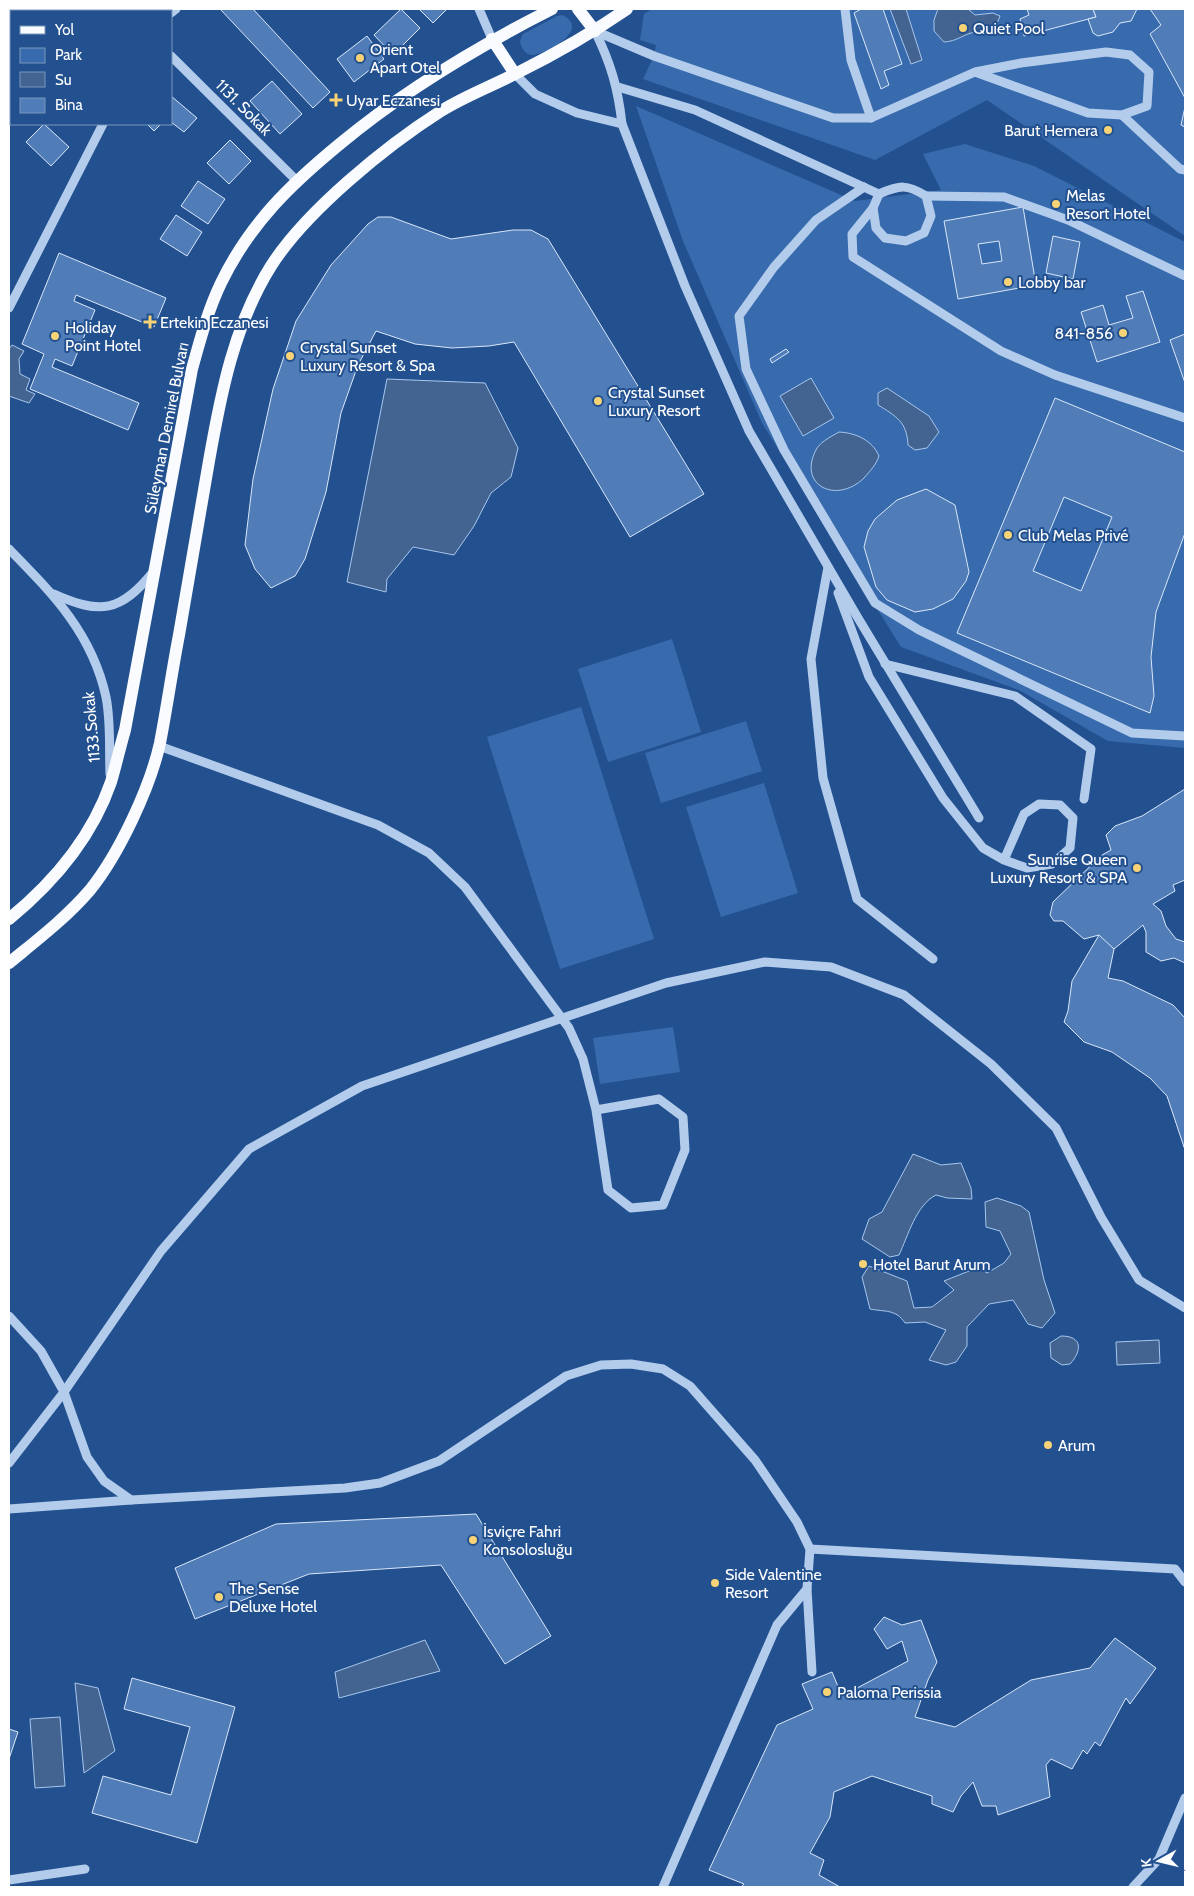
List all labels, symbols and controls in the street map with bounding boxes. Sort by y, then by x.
legend [10,10,172,125]
place label: Quiet Pool [973,19,1045,38]
text: Yol [54,21,74,39]
marker: Quiet Pool [957,22,969,34]
place label: Orient Apart Otel [370,40,440,77]
text: Park [55,46,82,64]
marker: Orient Apart Otel [354,52,366,64]
text: Su [55,71,72,89]
street label: 1131. Sokak [212,75,276,140]
place label: Uyar Eczanesi [346,91,440,110]
marker: Uyar Eczanesi [330,94,342,106]
text: Bina [55,96,83,114]
place label: Barut Hemera [1004,121,1098,140]
marker: Barut Hemera [1102,124,1114,136]
place label: Melas Resort Hotel [1066,186,1150,223]
marker: Melas Resort Hotel [1050,198,1062,210]
place label: Lobby bar [1018,273,1086,292]
marker: Lobby bar [1002,276,1014,288]
place label: Ertekin Eczanesi [160,313,269,332]
marker: Ertekin Eczanesi [144,316,156,328]
place label: Holiday Point Hotel [65,318,141,355]
place label: 841-856 [1055,324,1113,343]
marker: 841-856 [1117,327,1129,339]
marker: Holiday Point Hotel [49,330,61,342]
place label: Crystal Sunset Luxury Resort & Spa [300,338,436,375]
street label: Süleyman Demirel Bulvarı [140,340,192,516]
marker: Crystal Sunset Luxury Resort & Spa [284,350,296,362]
place label: Crystal Sunset Luxury Resort [608,383,705,420]
marker: Crystal Sunset Luxury Resort [592,395,604,407]
place label: Club Melas Privé [1018,526,1129,545]
marker: Club Melas Privé [1002,529,1014,541]
street label: 1133.Sokak [79,690,104,763]
place label: Sunrise Queen Luxury Resort & SPA [990,850,1127,887]
marker: Sunrise Queen Luxury Resort & SPA [1131,862,1143,874]
place label: Hotel Barut Arum [873,1255,991,1274]
marker: Hotel Barut Arum [857,1258,869,1270]
place label: Arum [1058,1436,1095,1455]
marker: Arum [1042,1439,1054,1451]
place label: İsviçre Fahri Konsolosluğu [483,1522,572,1559]
marker: İsviçre Fahri Konsolosluğu [467,1534,479,1546]
place label: Side Valentine Resort [725,1565,822,1602]
marker: Side Valentine Resort [709,1577,721,1589]
place label: The Sense Deluxe Hotel [229,1579,317,1616]
marker: The Sense Deluxe Hotel [213,1591,225,1603]
place label: Paloma Perissia [837,1683,942,1702]
marker: Paloma Perissia [821,1686,833,1698]
north arrow [1134,1836,1184,1886]
text: K [1137,1857,1156,1868]

